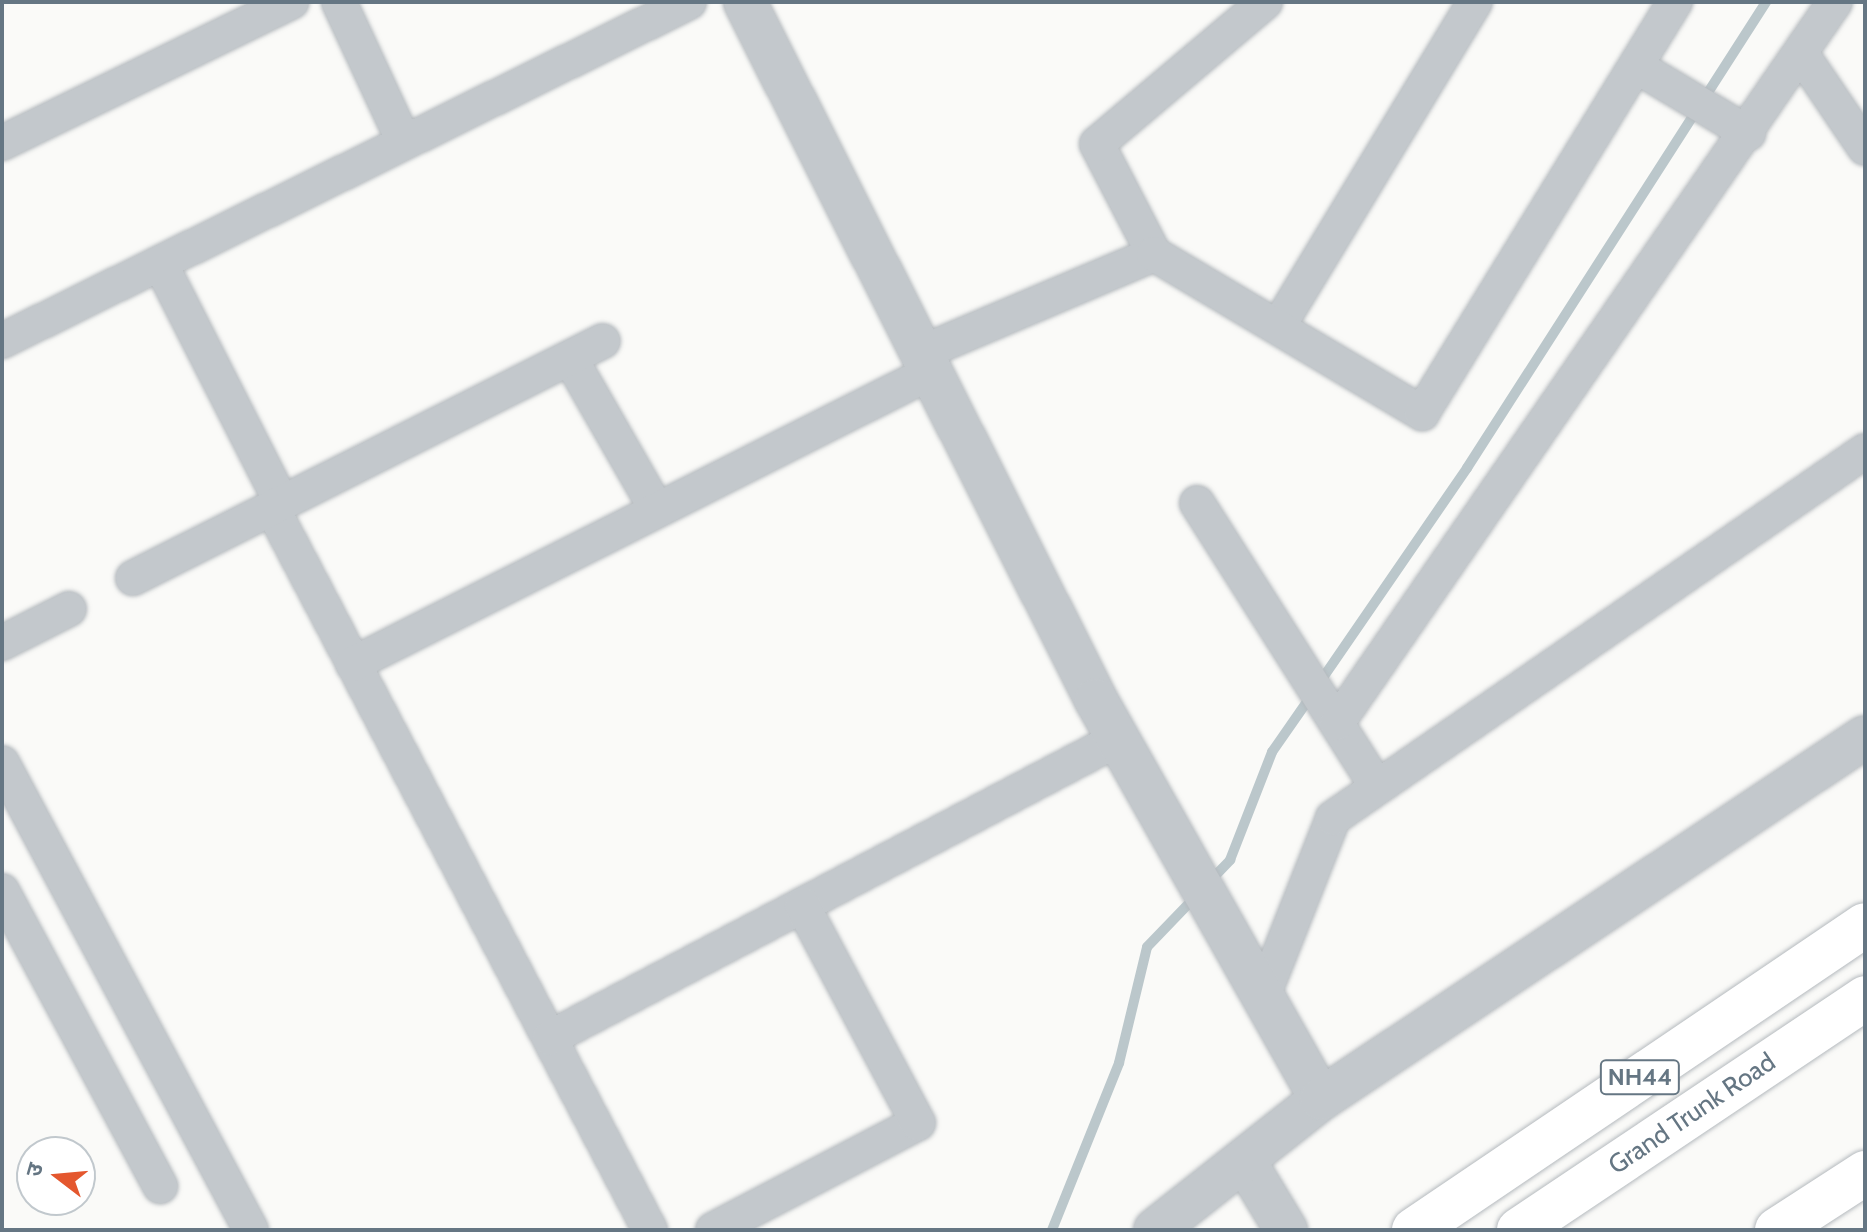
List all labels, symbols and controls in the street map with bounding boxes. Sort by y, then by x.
street label: Grand Trunk Road [1603,1047,1781,1181]
road number: NH44 [1598,1057,1682,1097]
north arrow [16,1136,96,1216]
text: उ [20,1160,49,1180]

